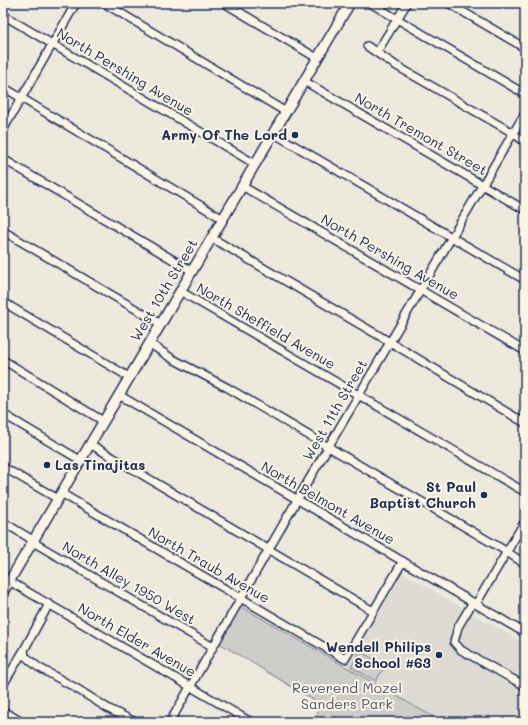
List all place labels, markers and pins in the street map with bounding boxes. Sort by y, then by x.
place label: Army Of The Lord [161,125,287,144]
marker: Army Of The Lord [290,130,300,140]
place label: Las Tinajitas [55,455,145,474]
marker: Las Tinajitas [42,460,52,470]
place label: St Paul Baptist Church [370,477,476,512]
marker: St Paul Baptist Church [479,490,489,500]
place label: Wendell Philips School #63 [326,637,431,672]
marker: Wendell Philips School #63 [434,650,444,660]

